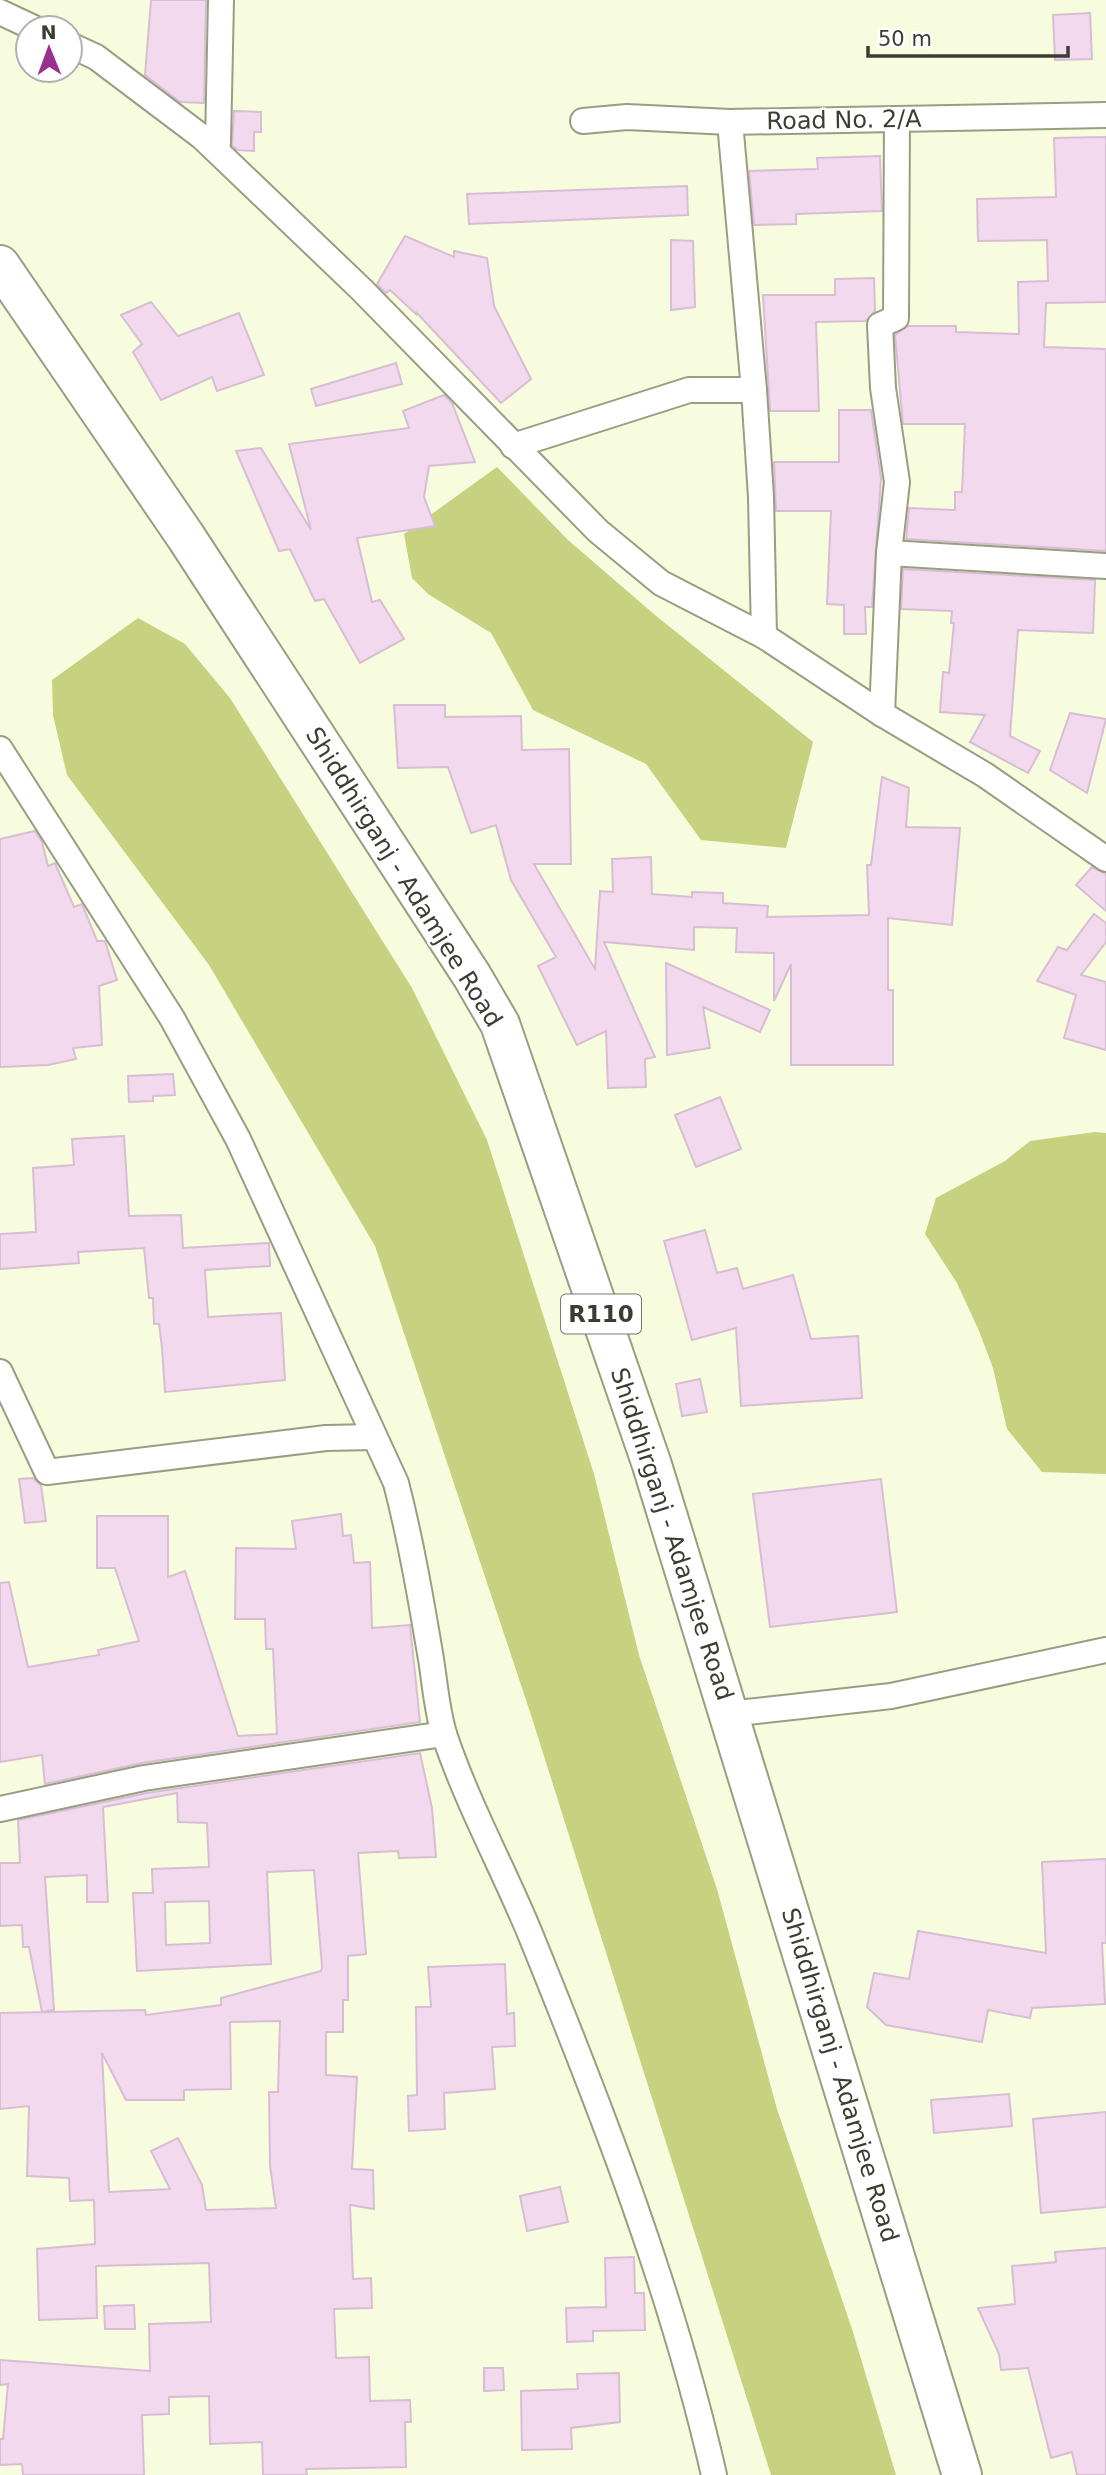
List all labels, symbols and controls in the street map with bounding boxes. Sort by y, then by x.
north arrow [14,14,84,84]
scale bar [868,14,1068,58]
text: N [41,21,57,43]
text: 50 m [878,27,932,51]
street label: Road No. 2/A [766,105,922,135]
street label: Shiddhirganj - Adamjee Road [300,722,508,1032]
road number: R110 [561,1294,641,1334]
street label: Shiddhirganj - Adamjee Road [605,1364,739,1704]
street label: Shiddhirganj - Adamjee Road [776,1905,904,2245]

